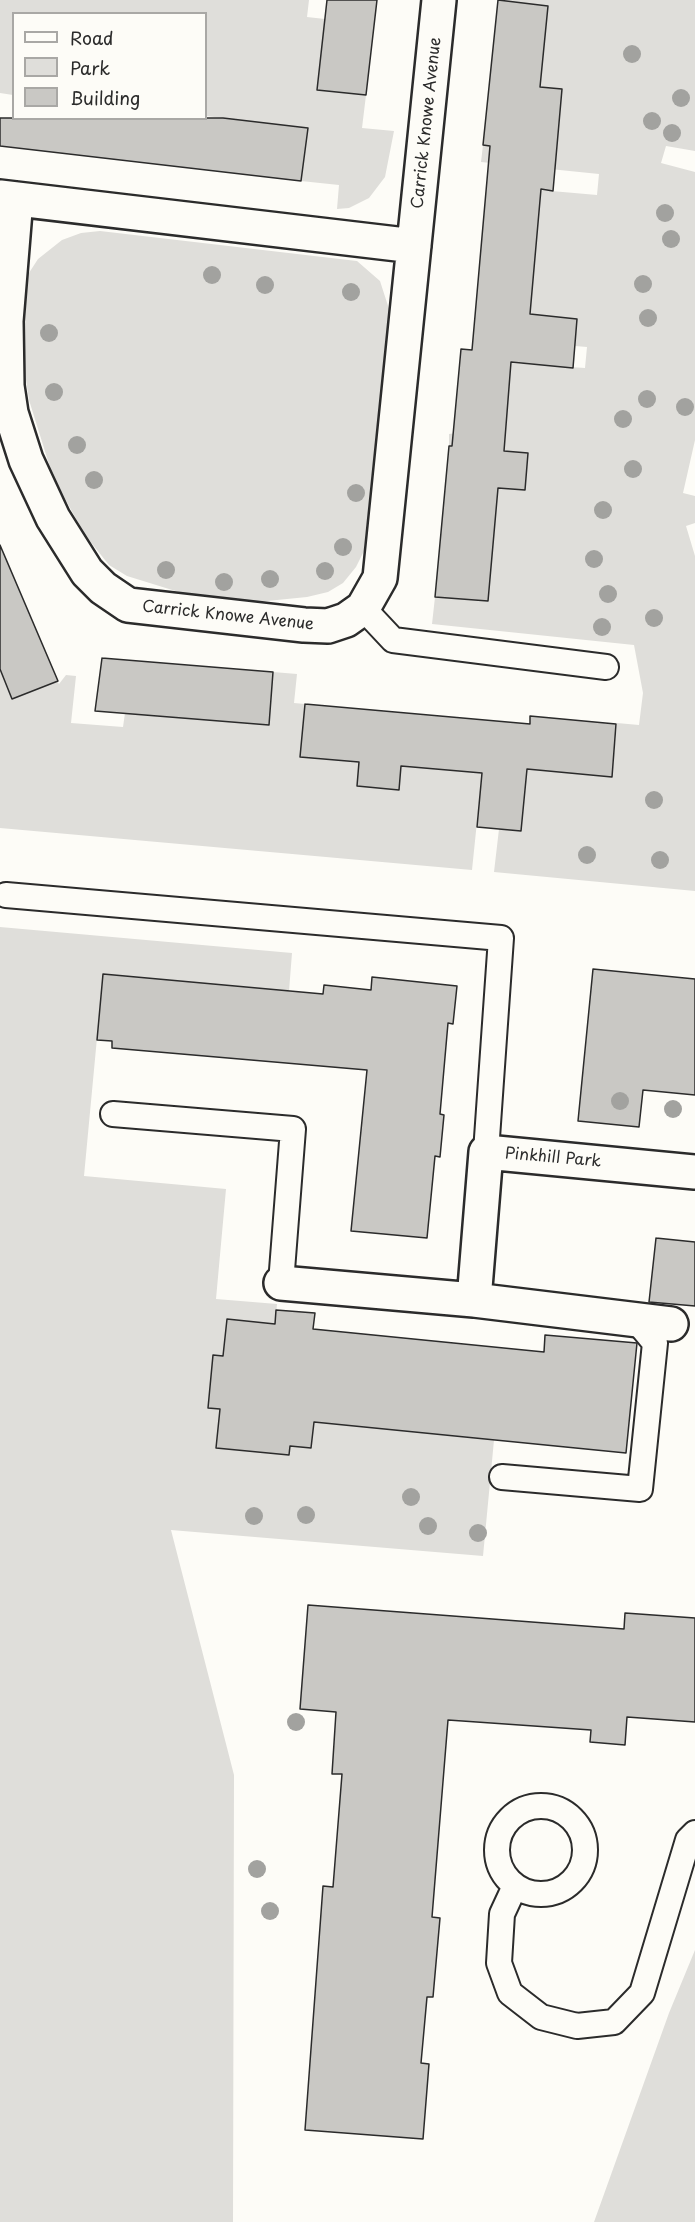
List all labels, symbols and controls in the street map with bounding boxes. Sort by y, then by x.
legend [12,12,207,120]
text: Road [70,24,114,51]
street label: Carrick Knowe Avenue [408,36,446,210]
text: Park [70,54,110,81]
text: Building [70,84,140,111]
street label: Carrick Knowe Avenue [141,597,315,635]
street label: Pinkhill Park [504,1144,602,1172]

